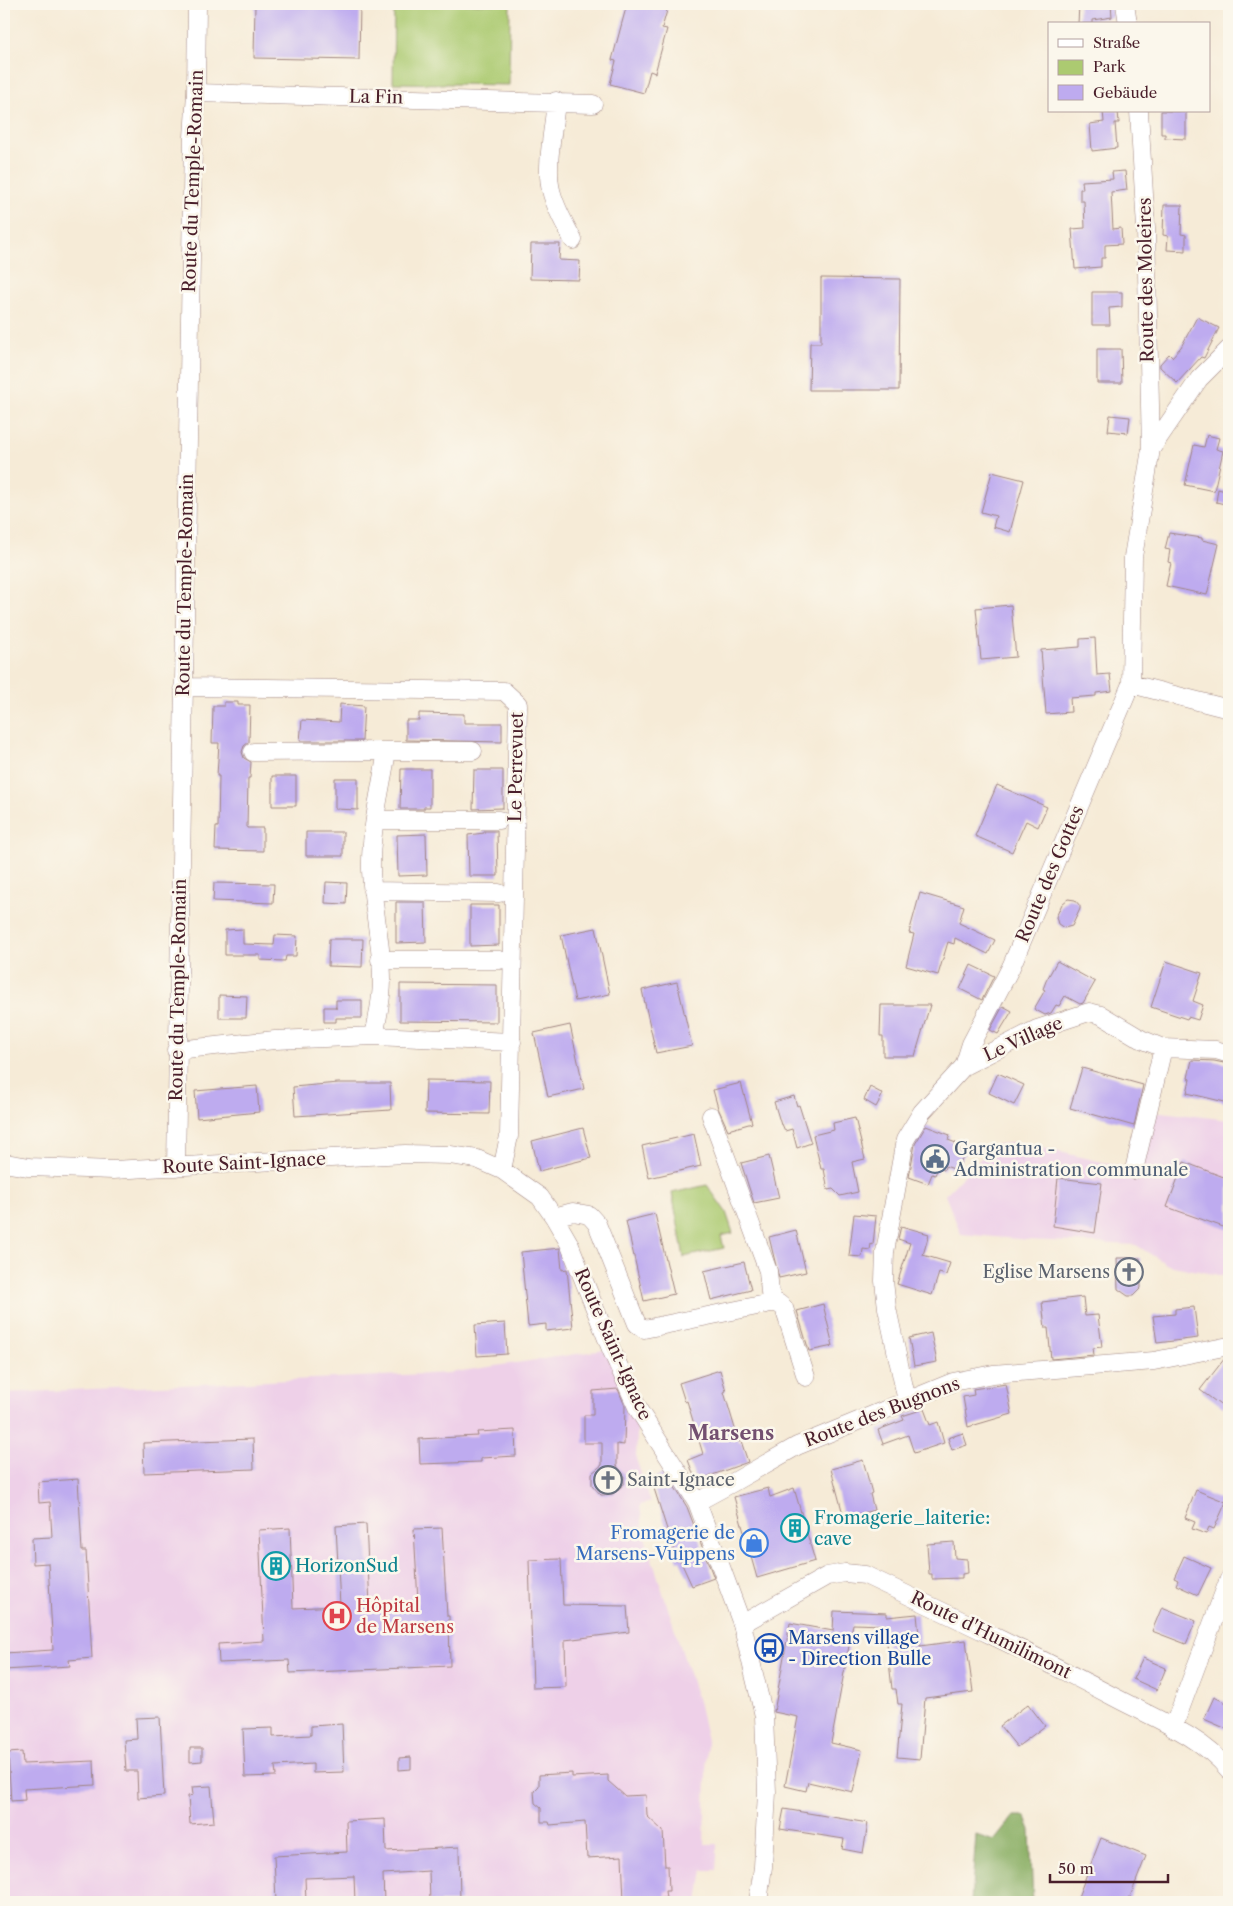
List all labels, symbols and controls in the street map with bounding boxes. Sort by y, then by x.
legend [1048,22,1210,112]
text: Straße [1093,33,1140,52]
text: Park [1093,57,1127,76]
street label: Route du Temple-Romain [178,69,208,293]
text: Gebäude [1093,83,1157,102]
street label: La Fin [349,86,403,108]
street label: Route des Moleires [1134,197,1158,363]
street label: Route du Temple-Romain [172,473,198,697]
street label: Le Perrevuet [504,711,528,822]
street label: Route des Gottes [1011,802,1089,946]
street label: Route du Temple-Romain [165,878,191,1102]
street label: Le Village [980,1012,1066,1066]
place label: Gargantua - Administration communale [953,1138,1188,1181]
public building icon: Gargantua - Administration communale [920,1144,950,1174]
street label: Route Saint-Ignace [161,1148,327,1178]
church icon: Eglise Marsens [1114,1257,1144,1287]
place label: Eglise Marsens [983,1261,1110,1283]
street label: Route Saint-Ignace [570,1265,656,1423]
street label: Route des Bugnons [801,1372,963,1452]
district label: Marsens [688,1421,774,1445]
church icon: Saint-Ignace [593,1465,623,1495]
place label: Saint-Ignace [627,1469,735,1491]
place label: Fromagerie_laiterie: cave [814,1507,990,1550]
building icon: Fromagerie_laiterie: cave [780,1513,810,1543]
place label: Fromagerie de Marsens-Vuippens [576,1522,735,1565]
shop icon: Fromagerie de Marsens-Vuippens [739,1528,769,1558]
building icon: HorizonSud [261,1551,291,1581]
place label: HorizonSud [295,1555,399,1577]
street label: Route d'Humilimont [907,1587,1075,1684]
place label: Hôpital de Marsens [356,1595,454,1638]
hospital icon: Hôpital de Marsens [322,1601,352,1631]
place label: Marsens village - Direction Bulle [788,1627,931,1670]
bus stop icon: Marsens village - Direction Bulle [754,1633,784,1663]
scale bar [1050,1851,1168,1883]
text: 50 m [1058,1859,1094,1878]

